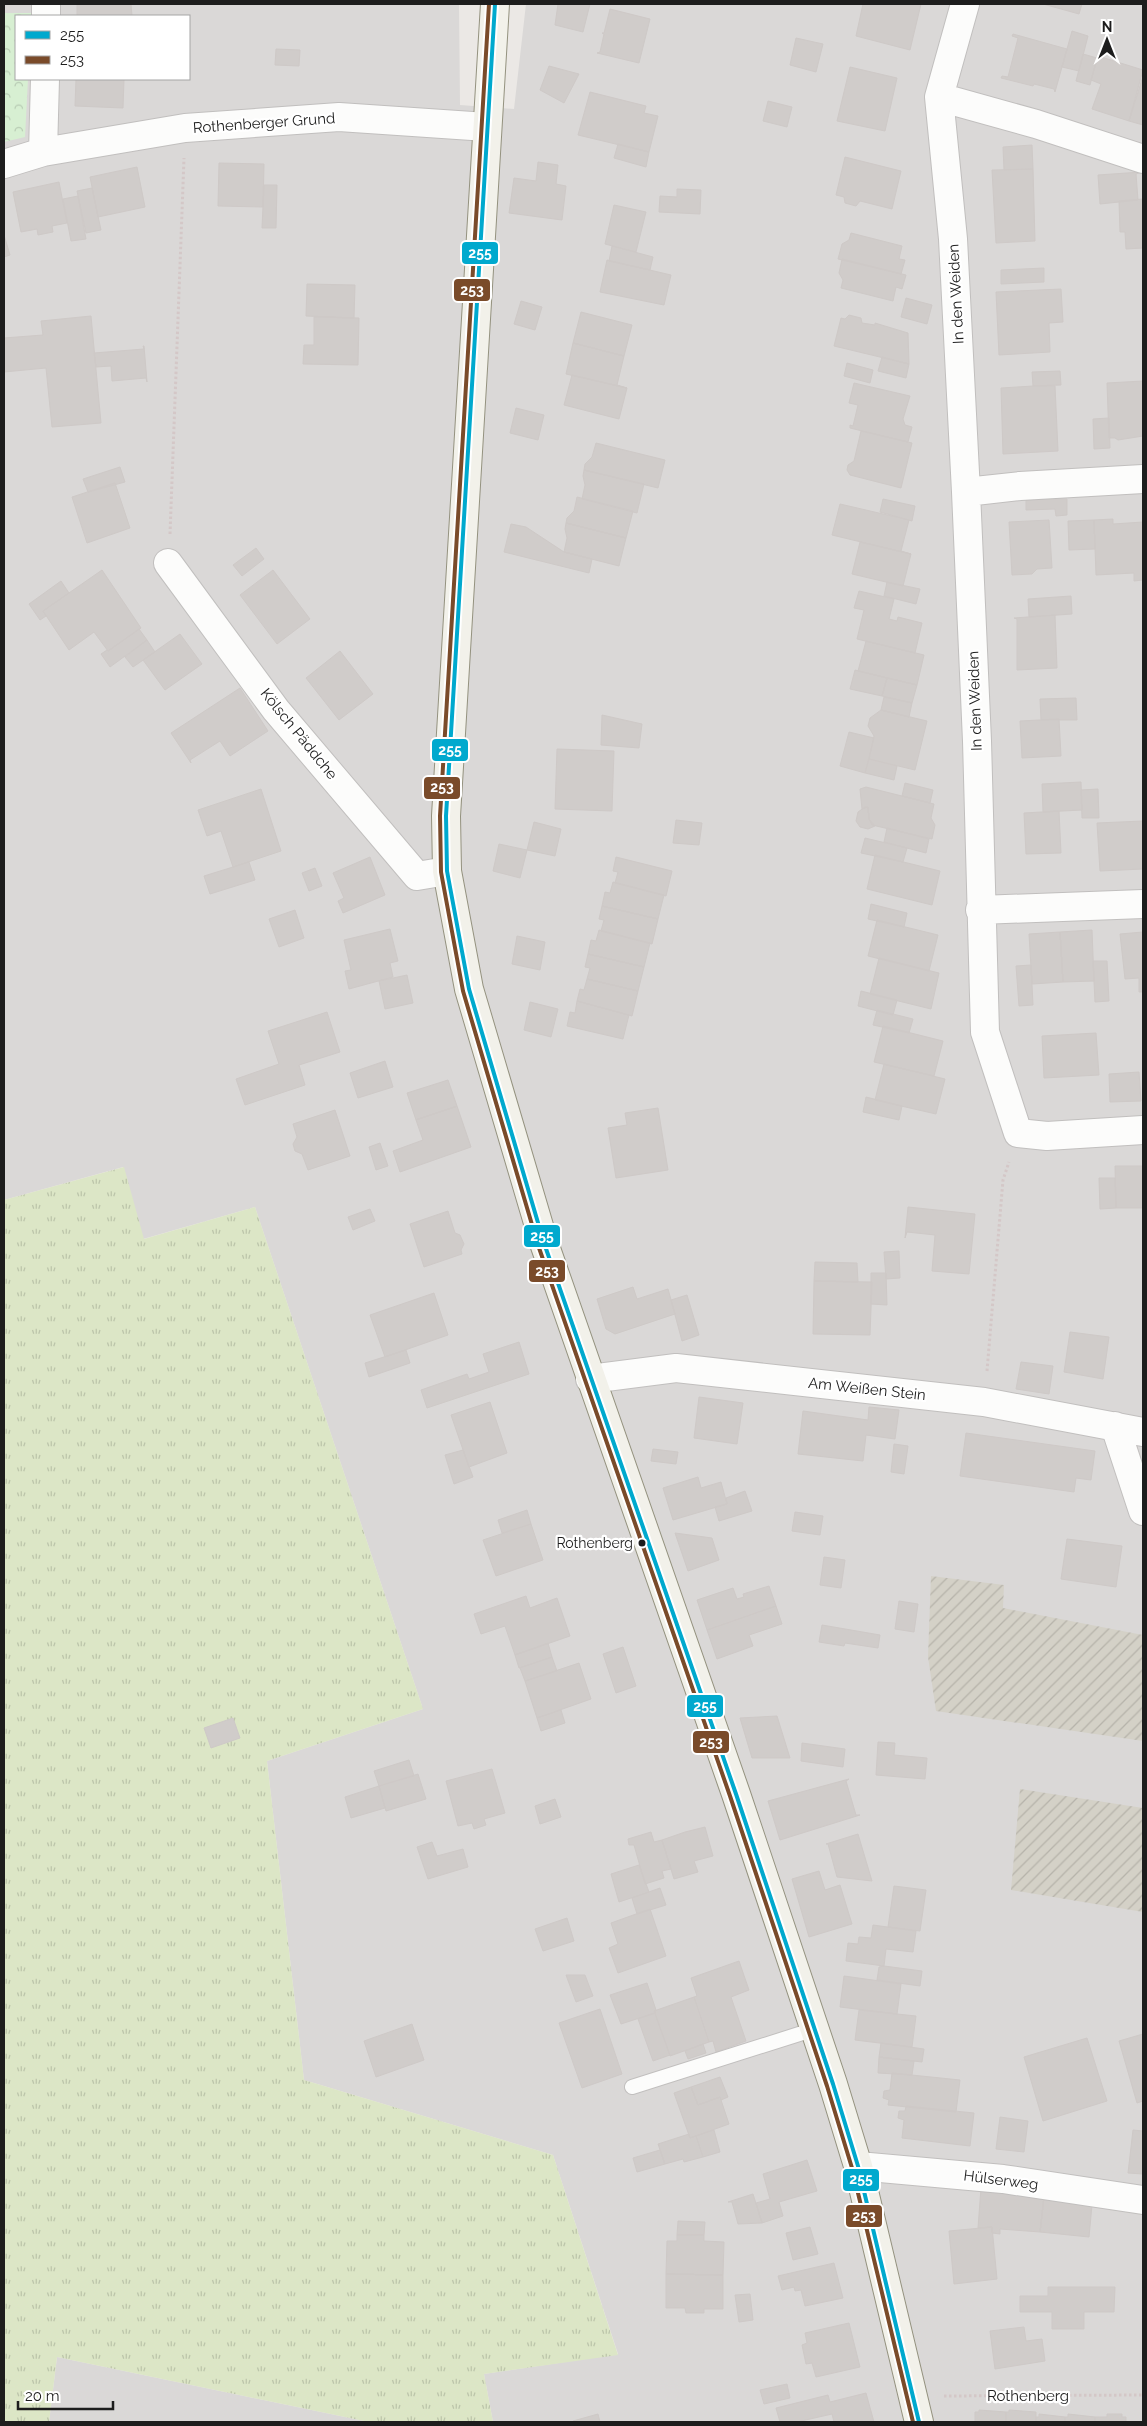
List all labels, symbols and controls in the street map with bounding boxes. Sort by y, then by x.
legend [15,15,190,80]
north arrow [1082,15,1132,65]
text: N [1102,19,1112,35]
text: 255 [60,26,84,44]
text: 253 [60,51,84,69]
street label: Rothenberger Grund [192,109,336,137]
line badge: 255 [461,241,499,265]
street label: In den Weiden [944,244,968,344]
text: 255 [468,245,492,261]
line badge: 253 [453,278,491,302]
text: 253 [460,282,484,298]
street label: In den Weiden [964,651,986,751]
street label: Kölsch Päddche [257,685,341,783]
line badge: 255 [431,738,469,762]
text: 255 [438,742,462,758]
line badge: 253 [423,776,461,800]
text: 253 [430,779,454,795]
line badge: 255 [523,1224,561,1248]
text: 255 [530,1228,554,1244]
line badge: 253 [528,1259,566,1283]
text: 253 [535,1263,559,1279]
street label: Am Weißen Stein [807,1374,927,1404]
place label: Rothenberg [556,1535,633,1551]
marker: Rothenberg [637,1538,647,1548]
line badge: 255 [686,1694,724,1718]
text: 255 [693,1698,717,1714]
line badge: 253 [692,1730,730,1754]
text: 253 [699,1734,723,1750]
street label: Hülserweg [962,2166,1040,2194]
line badge: 255 [842,2168,880,2192]
text: 255 [849,2171,873,2187]
line badge: 253 [845,2204,883,2228]
text: 253 [852,2208,876,2224]
scale bar [18,2378,112,2410]
text: 20 m [25,2387,60,2405]
street label: Rothenberg [987,2387,1069,2405]

